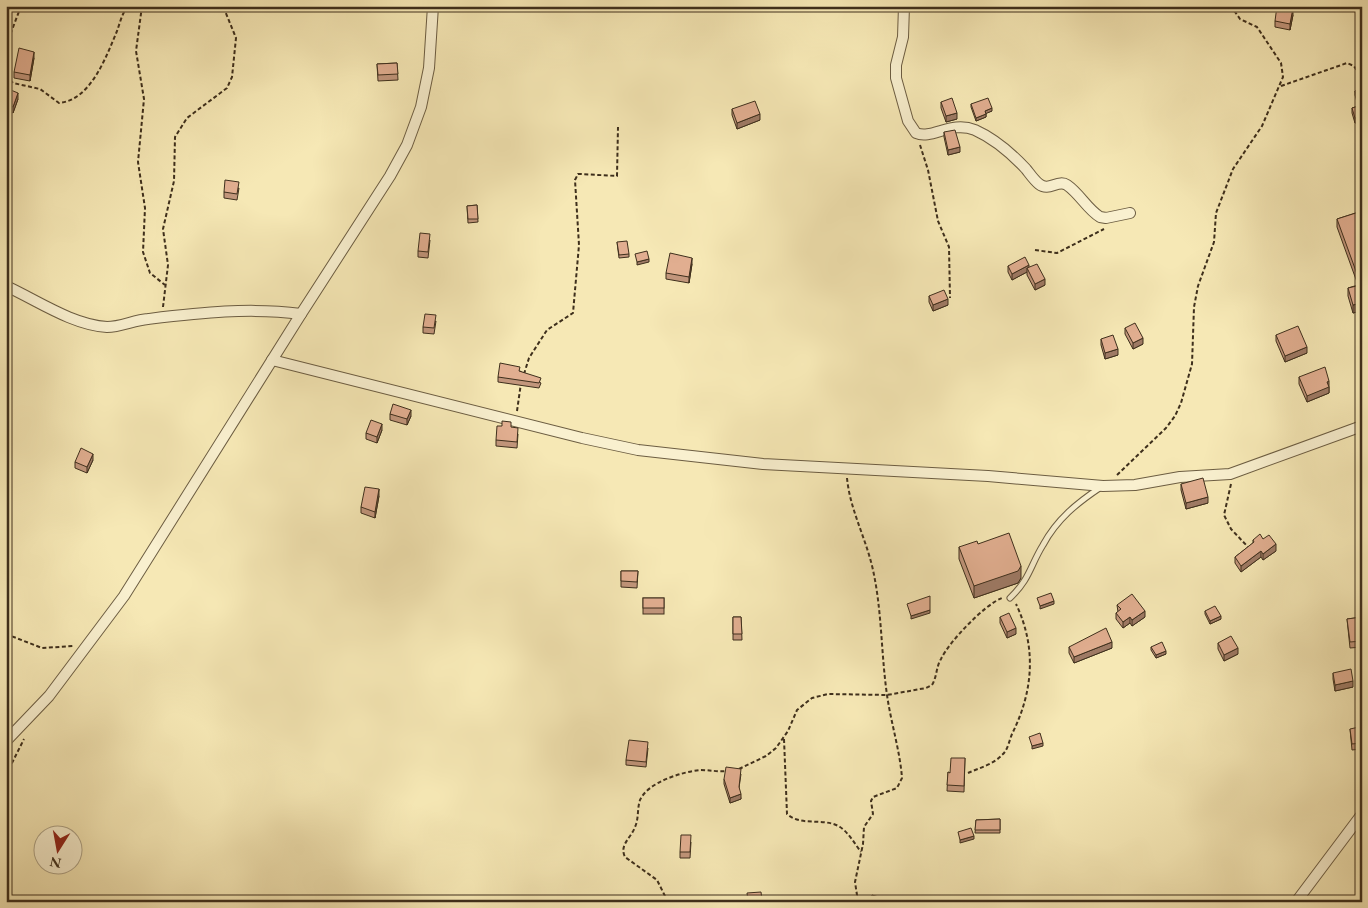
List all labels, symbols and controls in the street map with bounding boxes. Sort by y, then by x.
north arrow [32,826,82,876]
text: N [48,853,63,873]

